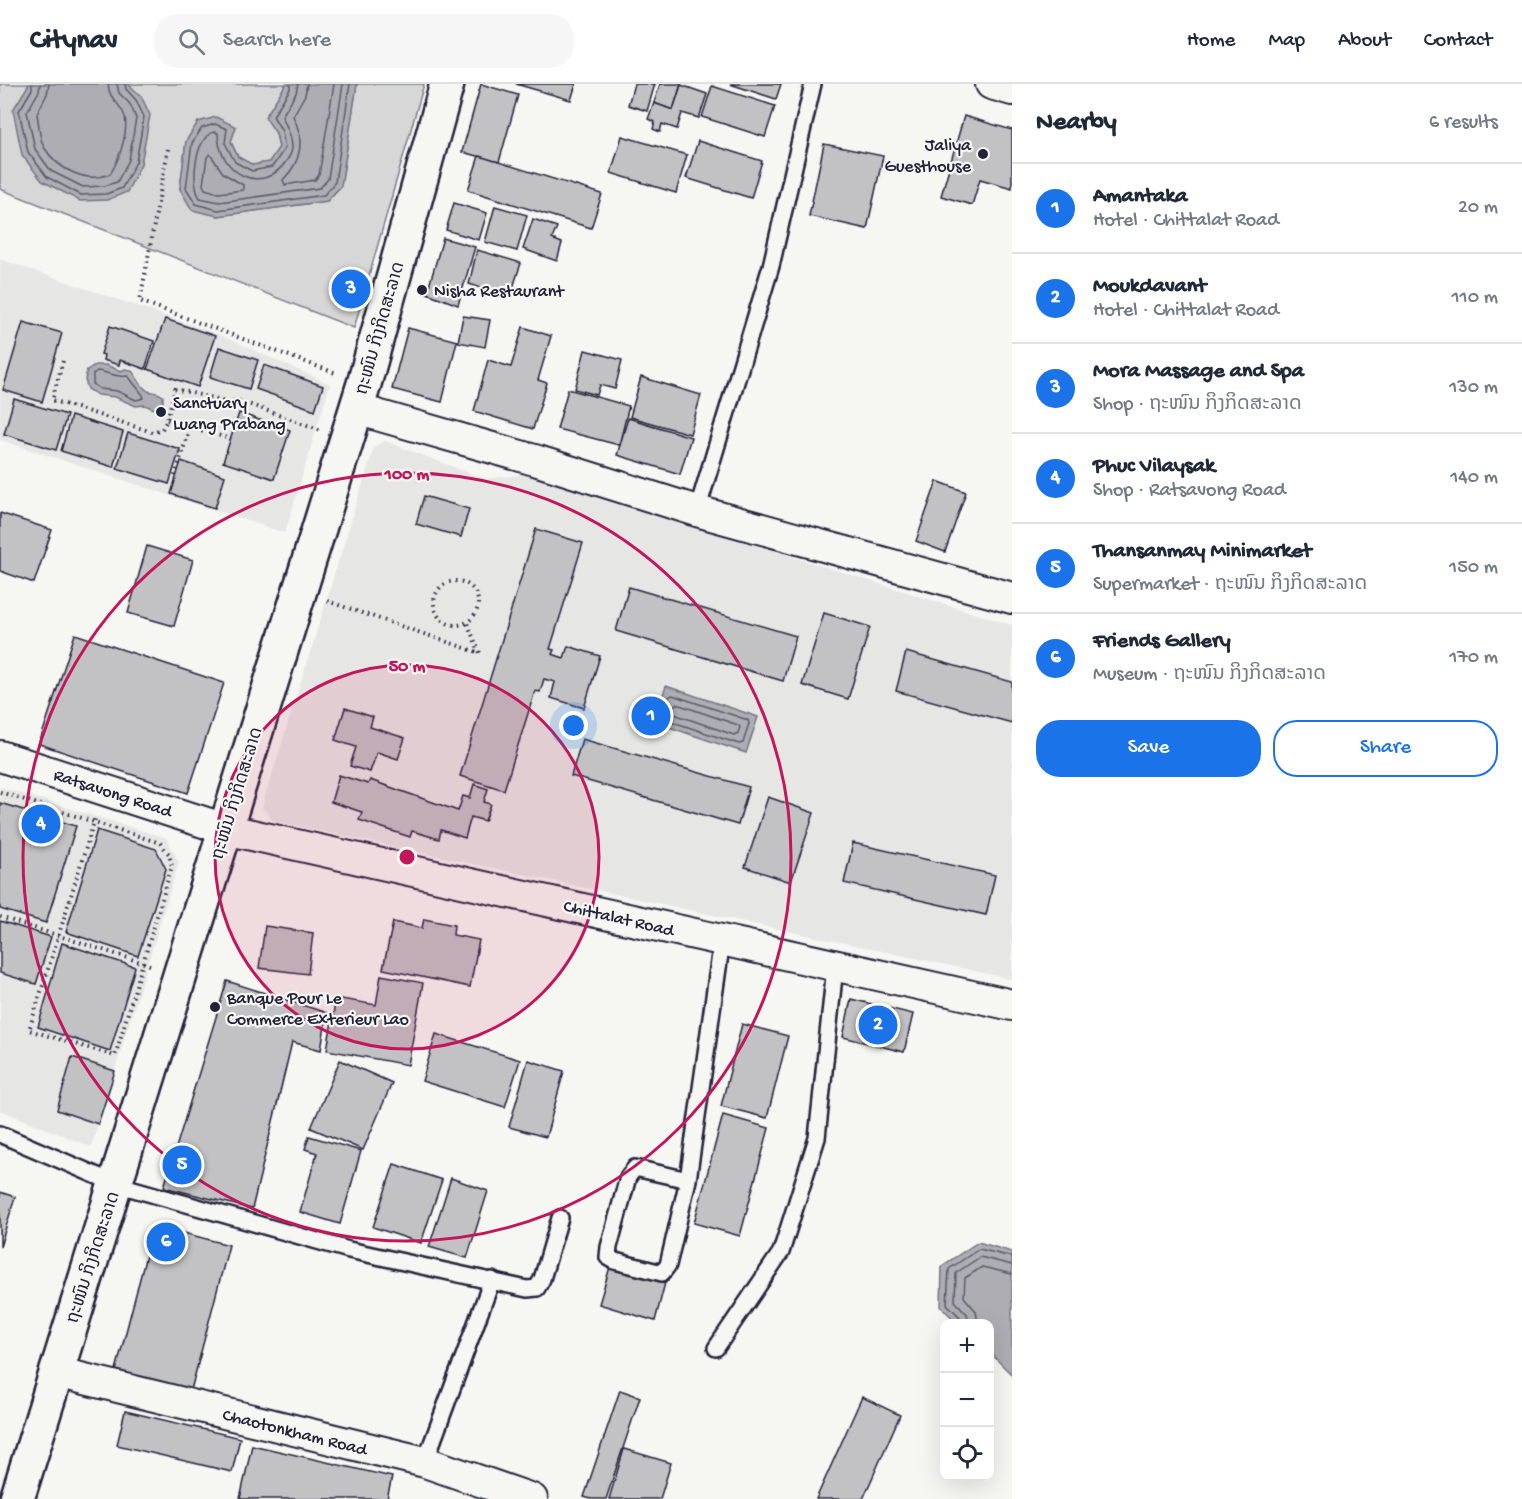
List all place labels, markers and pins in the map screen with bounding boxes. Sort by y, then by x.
place label: Jaliya Guesthouse [885,136,972,178]
marker: Jaliya Guesthouse [976,147,990,161]
pin: 3 [332,266,370,312]
place label: Nisha Restaurant [434,282,565,303]
marker: Nisha Restaurant [415,283,429,297]
place label: Sanctuary Luang Prabang [173,394,286,436]
marker: Sanctuary Luang Prabang [154,405,168,419]
pin: 1 [632,694,670,738]
pin: 4 [22,802,60,846]
centre of rings [397,847,417,867]
place label: Banque Pour Le Commerce Exterieur Lao [226,989,409,1031]
marker: Banque Pour Le Commerce Exterieur Lao [208,1000,222,1014]
pin: 2 [858,1002,898,1048]
pin: 5 [162,1142,201,1188]
pin: 6 [146,1220,186,1264]

